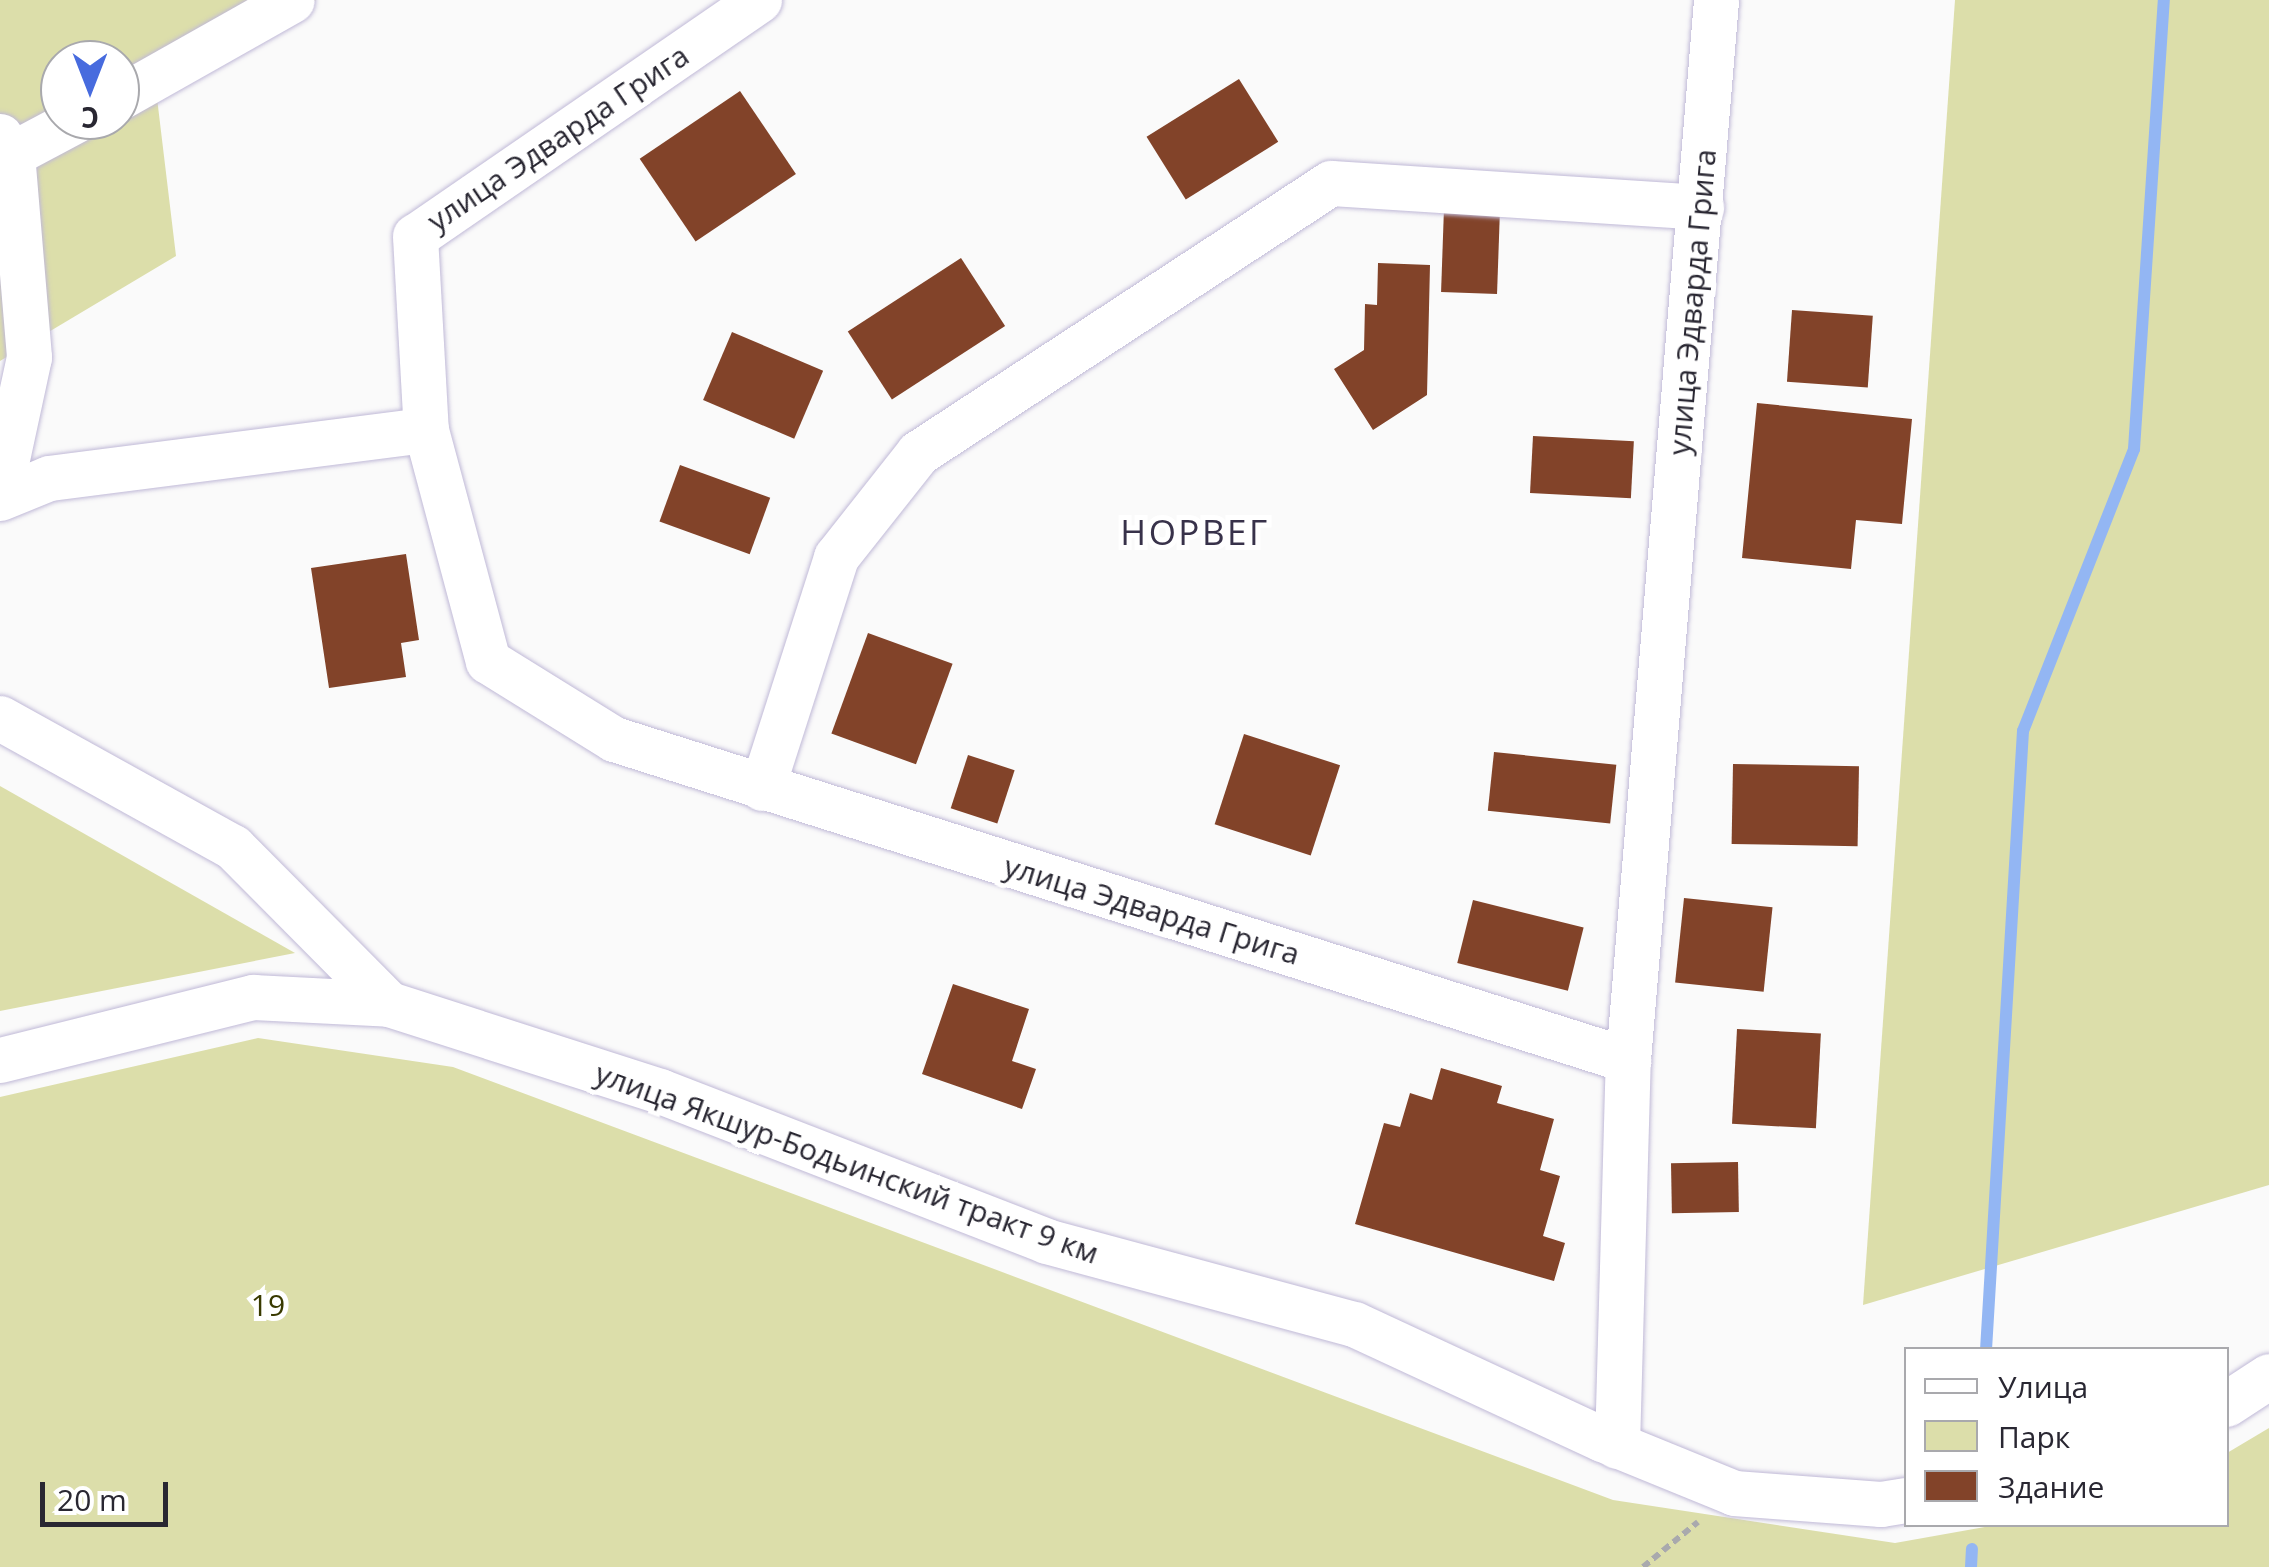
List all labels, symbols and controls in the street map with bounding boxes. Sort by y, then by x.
street label: улица Эдварда Грига [421,37,695,239]
north arrow [40,40,140,140]
text: С [81,99,99,137]
street label: улица Эдварда Грига [1661,147,1723,457]
district label: НОРВЕГ [1120,511,1270,553]
street label: улица Эдварда Грига [1000,848,1304,972]
street label: улица Якшур-Бодьинский тракт 9 км [590,1055,1104,1271]
park label: 19 [251,1287,285,1323]
legend [1904,1347,2229,1527]
text: Улица [1998,1366,2088,1407]
text: Парк [1998,1416,2070,1457]
scale bar [45,1462,172,1524]
text: Здание [1998,1466,2104,1507]
text: 20 m [57,1479,127,1520]

